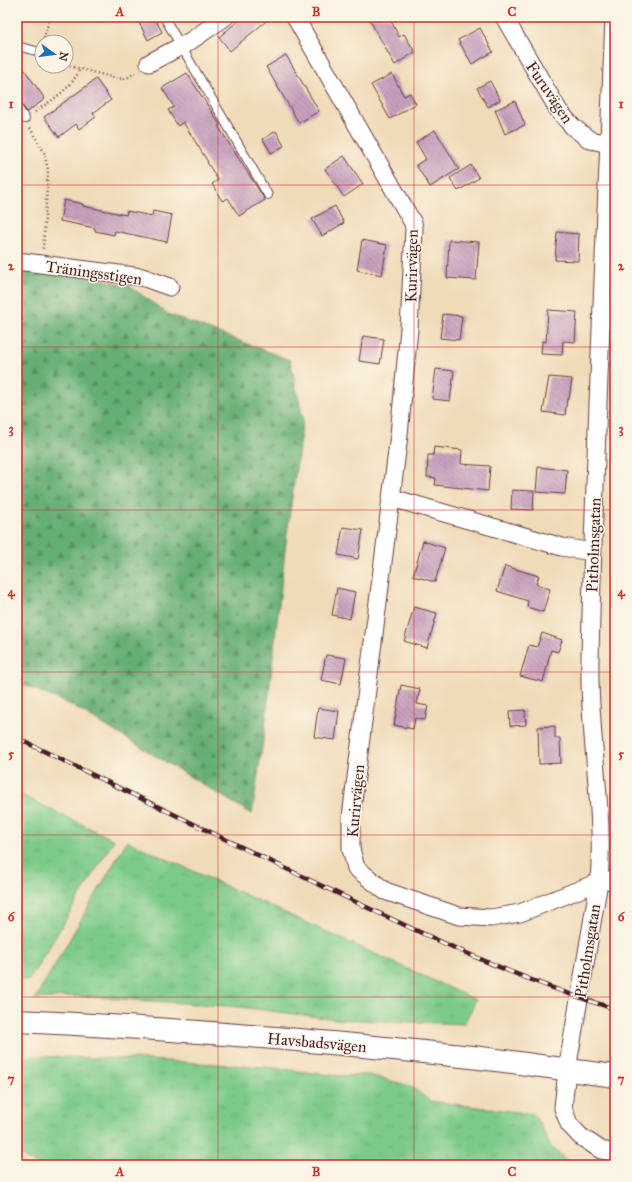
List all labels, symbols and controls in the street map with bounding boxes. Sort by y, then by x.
text: A [115,4,125,20]
text: B [312,4,321,20]
text: C [508,4,517,20]
north arrow [34,34,74,74]
text: N [56,50,71,63]
street label: Furuvägen [521,58,577,128]
text: 1 [8,96,14,112]
text: 1 [618,96,624,112]
street label: Kurirvägen [401,229,423,303]
street label: Träningsstigen [44,256,144,290]
text: 2 [8,258,15,274]
text: 2 [618,258,625,274]
text: 3 [8,421,14,437]
text: 3 [618,421,624,437]
street label: Pitholmsgatan [582,497,606,593]
text: 4 [7,584,15,600]
text: 4 [617,584,625,600]
text: 5 [8,746,15,762]
text: 5 [618,746,625,762]
street label: Kurirvägen [343,763,369,839]
street label: Pitholmsgatan [571,902,605,1000]
text: 6 [8,909,16,925]
text: 6 [618,909,626,925]
street label: Havsbadsvägen [266,1029,368,1057]
text: 7 [8,1071,15,1087]
text: 7 [618,1071,625,1087]
text: A [115,1164,125,1180]
text: B [312,1164,321,1180]
text: C [508,1164,517,1180]

